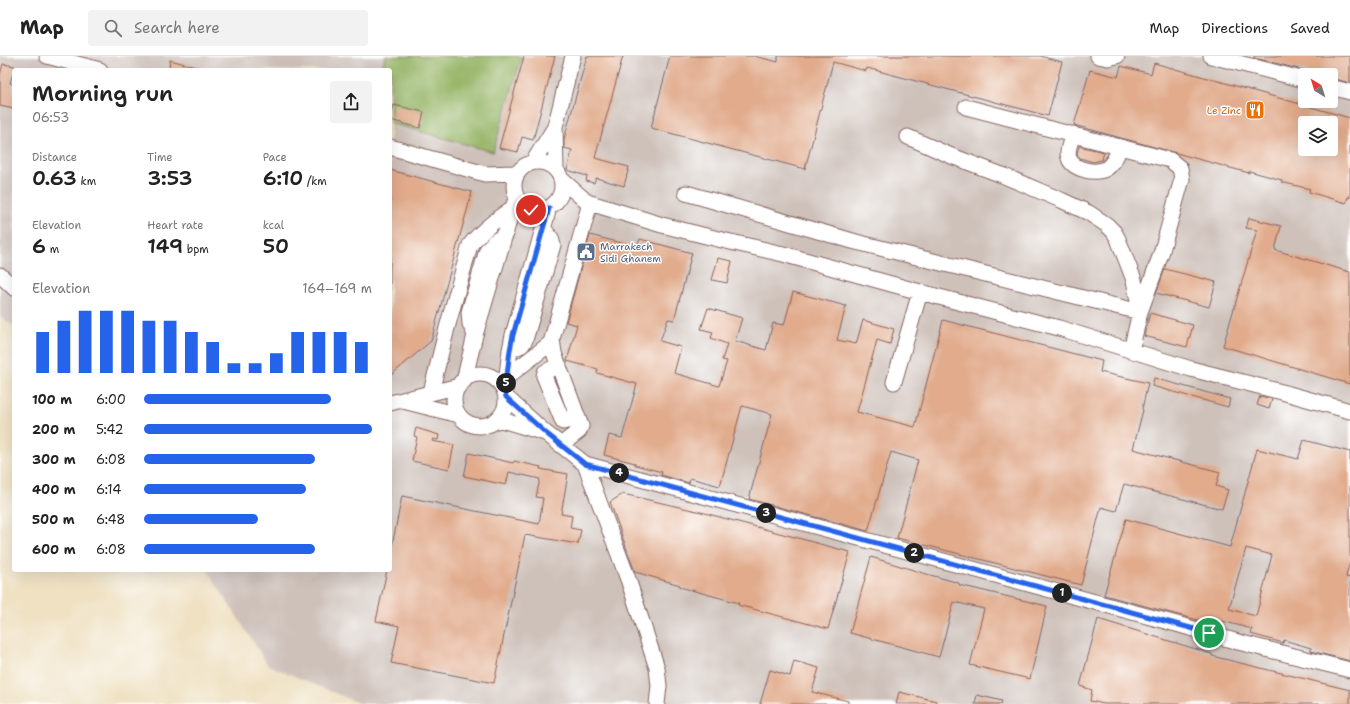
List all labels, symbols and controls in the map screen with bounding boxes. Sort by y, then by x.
search box [88,10,368,46]
text: Map [20,15,64,40]
icon: search [102,17,124,39]
text: Search here [134,18,220,38]
text: Map [1150,19,1180,37]
text: Directions [1202,19,1268,37]
text: Saved [1290,19,1330,37]
north arrow [1298,68,1338,108]
map controls [1298,68,1338,156]
text: Morning run [32,79,173,108]
button: share [330,81,372,123]
restaurant icon: Le Zinc [1244,99,1266,121]
place label: Le Zinc [1207,104,1241,117]
text: 06:53 [32,109,69,126]
button: layers [1298,116,1338,156]
text: Distance [32,150,77,165]
text: Time [147,150,173,165]
text: Pace [263,150,287,165]
text: 0.63 [32,165,77,191]
text: 3:53 [147,165,193,191]
text: 6:10 [263,165,303,191]
text: km [77,174,96,189]
text: /km [303,174,327,189]
pin [514,193,548,227]
icon: check [520,199,542,221]
text: Elevation [32,218,81,233]
text: Heart rate [147,218,203,233]
text: kcal [263,218,284,233]
text: 6 [32,233,46,259]
text: 149 [147,233,183,259]
text: 50 [263,233,289,259]
place label: Marrakech Sidi Ghanem [600,240,661,265]
public building icon: Marrakech Sidi Ghanem [575,241,597,263]
text: m [46,242,59,257]
text: bpm [183,242,209,257]
text: Elevation [32,280,90,297]
text: 164–169 m [302,280,372,297]
pin: 5 [496,373,516,393]
text: 5 [503,375,509,390]
text: 100 m [32,391,72,408]
text: 6:00 [96,391,126,408]
text: 200 m [32,421,75,438]
text: 5:42 [96,421,124,438]
text: 300 m [32,451,76,468]
text: 6:08 [96,451,126,468]
pin: 4 [609,463,629,483]
text: 4 [615,465,623,480]
text: 400 m [32,481,76,498]
text: 6:14 [96,481,121,498]
pin: 3 [756,503,776,523]
text: 3 [762,505,770,520]
text: 500 m [32,511,75,528]
text: 6:48 [96,511,125,528]
text: 600 m [32,541,76,558]
text: 6:08 [96,541,126,558]
pin: 2 [904,543,924,563]
text: 2 [910,545,918,560]
pin: 1 [1052,583,1072,603]
text: 1 [1059,585,1065,600]
pin [1192,616,1226,650]
icon: arrive [1198,622,1220,644]

